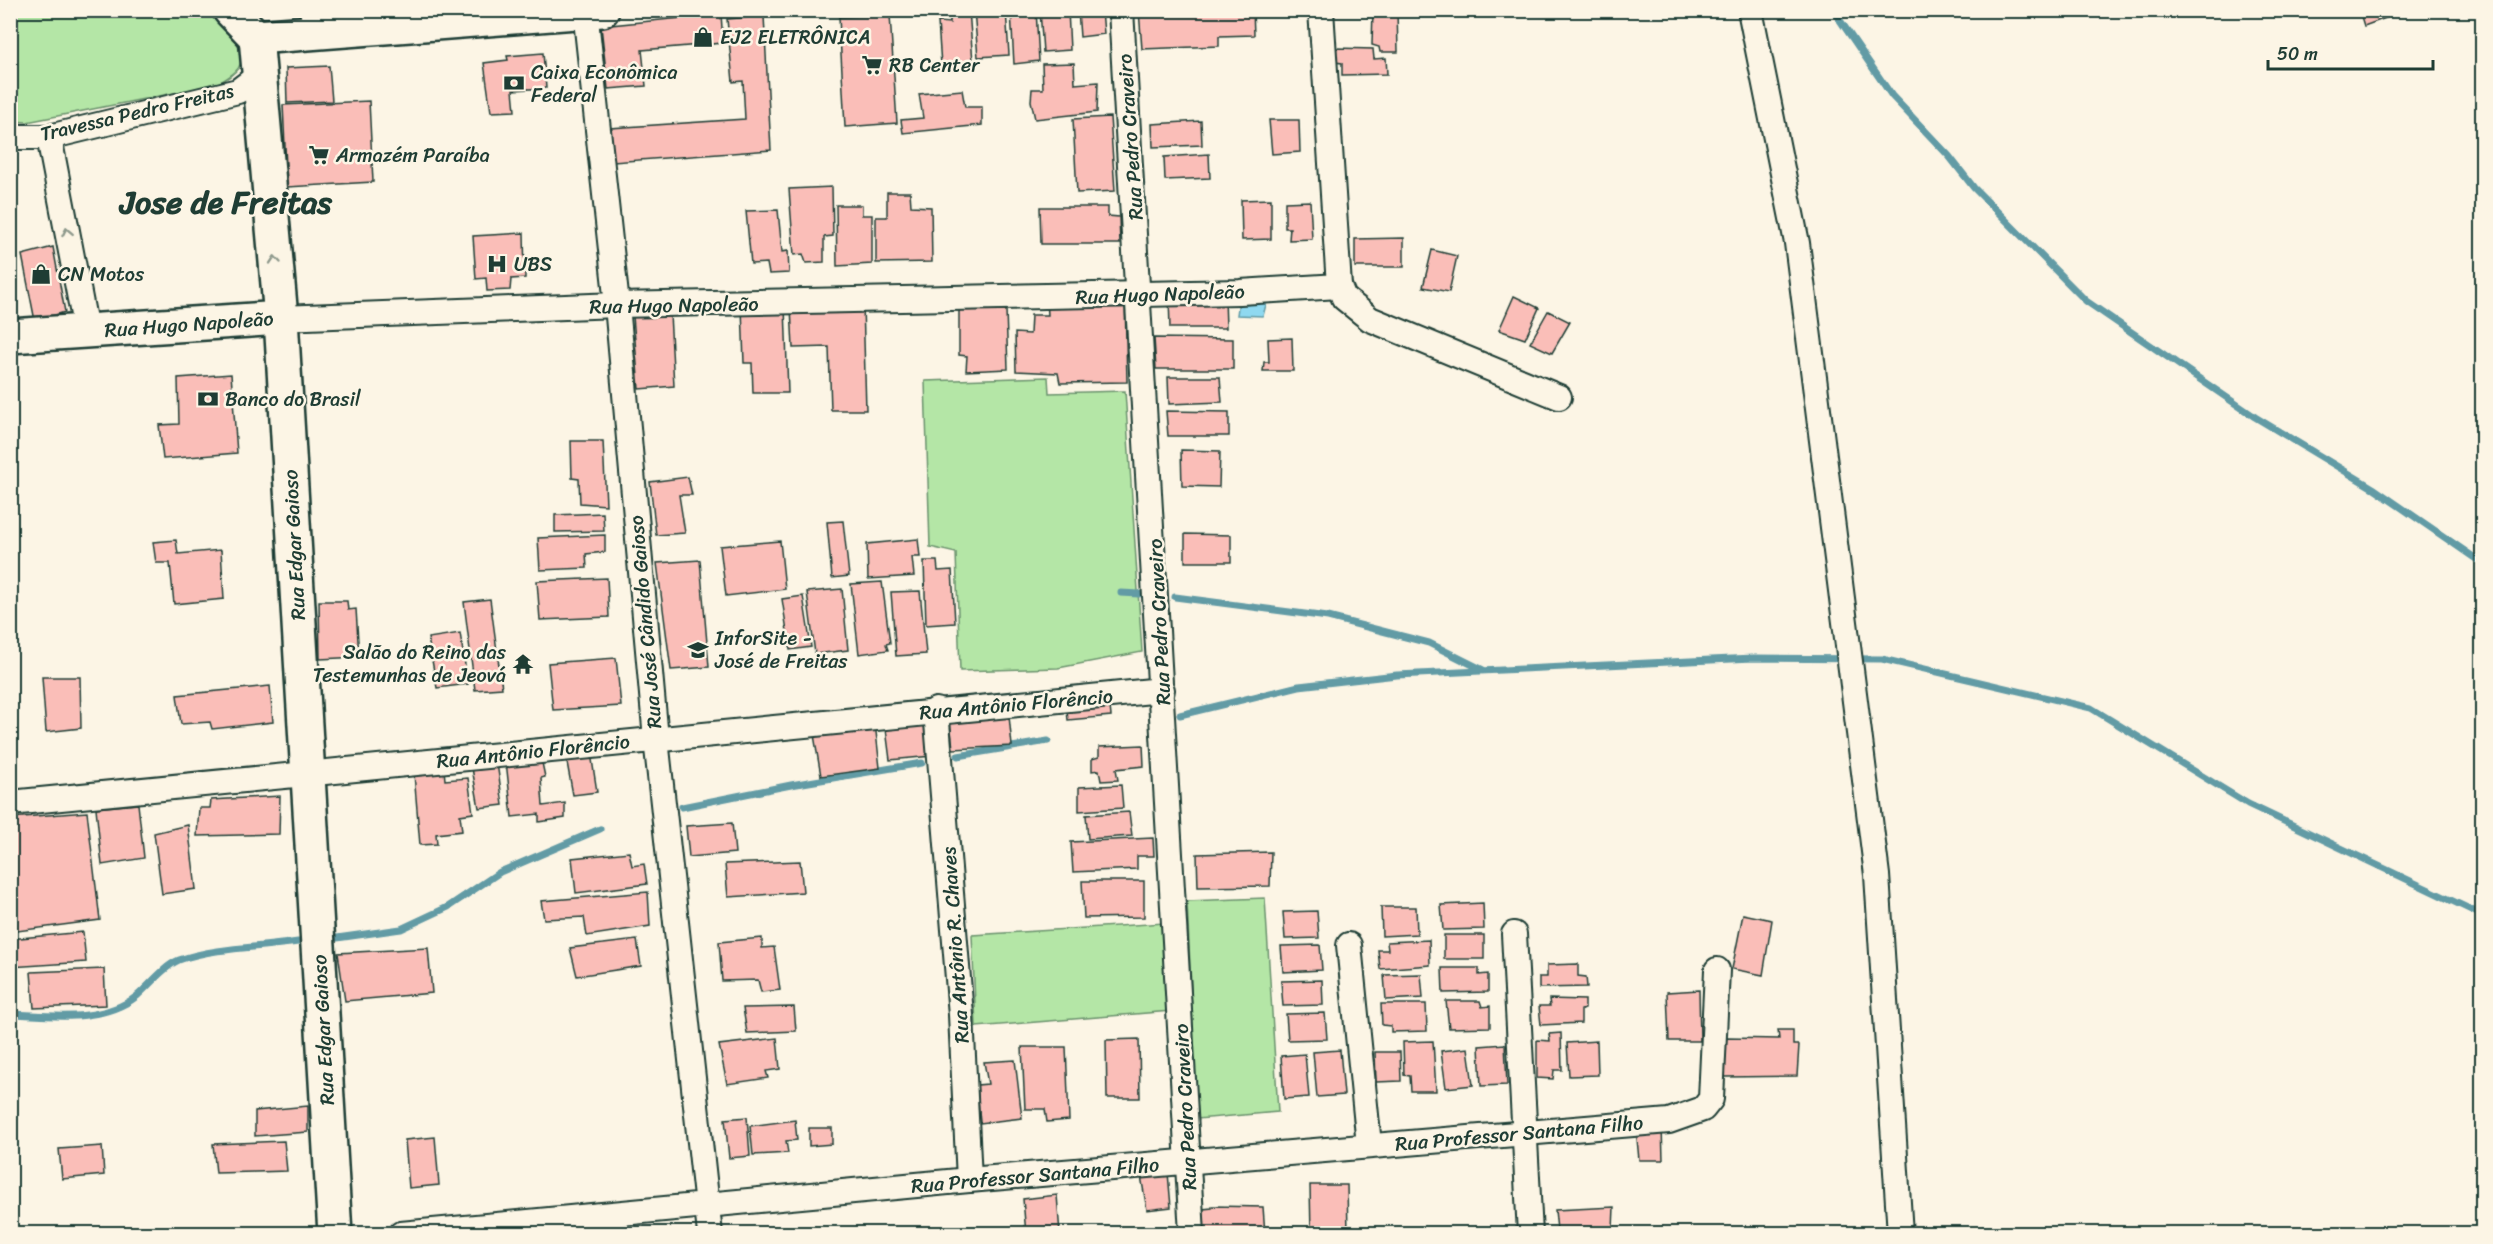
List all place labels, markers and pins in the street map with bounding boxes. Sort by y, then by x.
place label: EJ2 ELETRÔNICA [720,20,871,55]
shop icon: EJ2 ELETRÔNICA [691,25,715,49]
place label: RB Center [889,48,980,83]
supermarket icon: RB Center [860,53,884,77]
place label: Caixa Econômica Federal [531,55,678,113]
bank icon: Caixa Econômica Federal [502,71,526,95]
place label: Armazém Paraíba [335,138,490,173]
supermarket icon: Armazém Paraíba [307,143,331,167]
place label: UBS [514,247,553,282]
hospital icon: UBS [485,252,509,276]
place label: CN Motos [58,257,145,292]
shop icon: CN Motos [29,262,53,286]
place label: Banco do Brasil [225,382,361,417]
bank icon: Banco do Brasil [196,387,220,411]
place label: InforSite - José de Freitas [714,621,848,679]
place label: Salão do Reino das Testemunhas de Jeová [313,635,507,693]
school or university icon: InforSite - José de Freitas [686,638,710,662]
temple icon: Salão do Reino das Testemunhas de Jeová [511,652,535,676]

